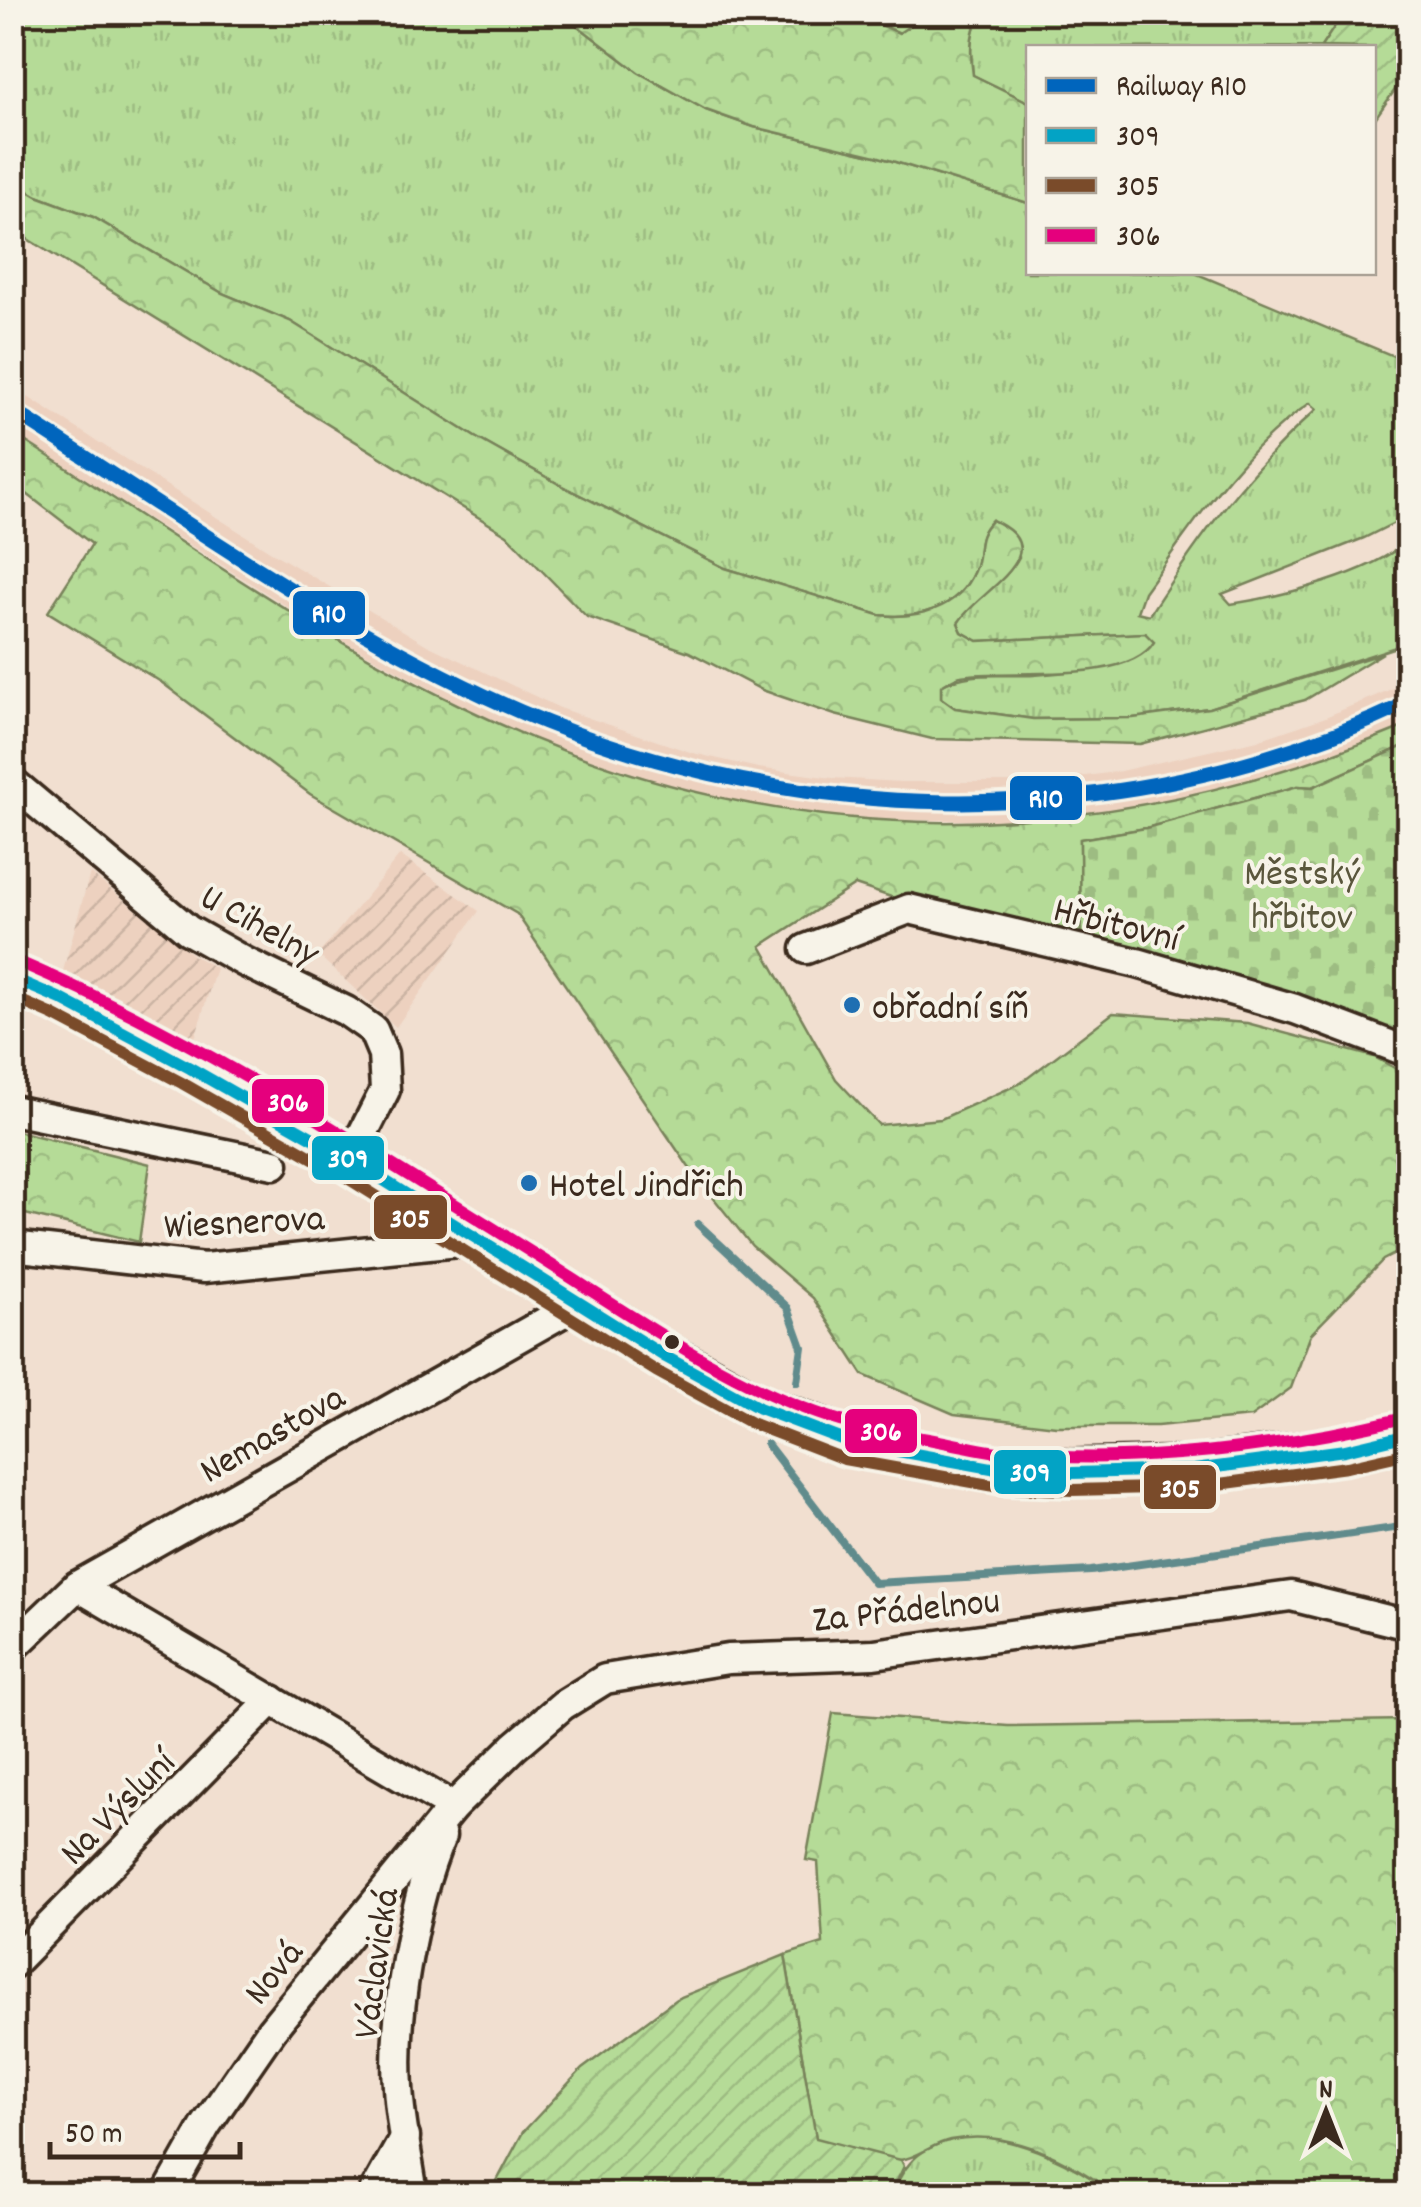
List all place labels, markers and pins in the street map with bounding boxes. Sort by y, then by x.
place label: obřadní síň [872,983,1029,1038]
marker: obřadní síň [841,994,863,1016]
place label: Hotel Jindřich [549,1161,744,1216]
marker: Hotel Jindřich [518,1172,540,1194]
unlabelled marker [662,1332,682,1352]

